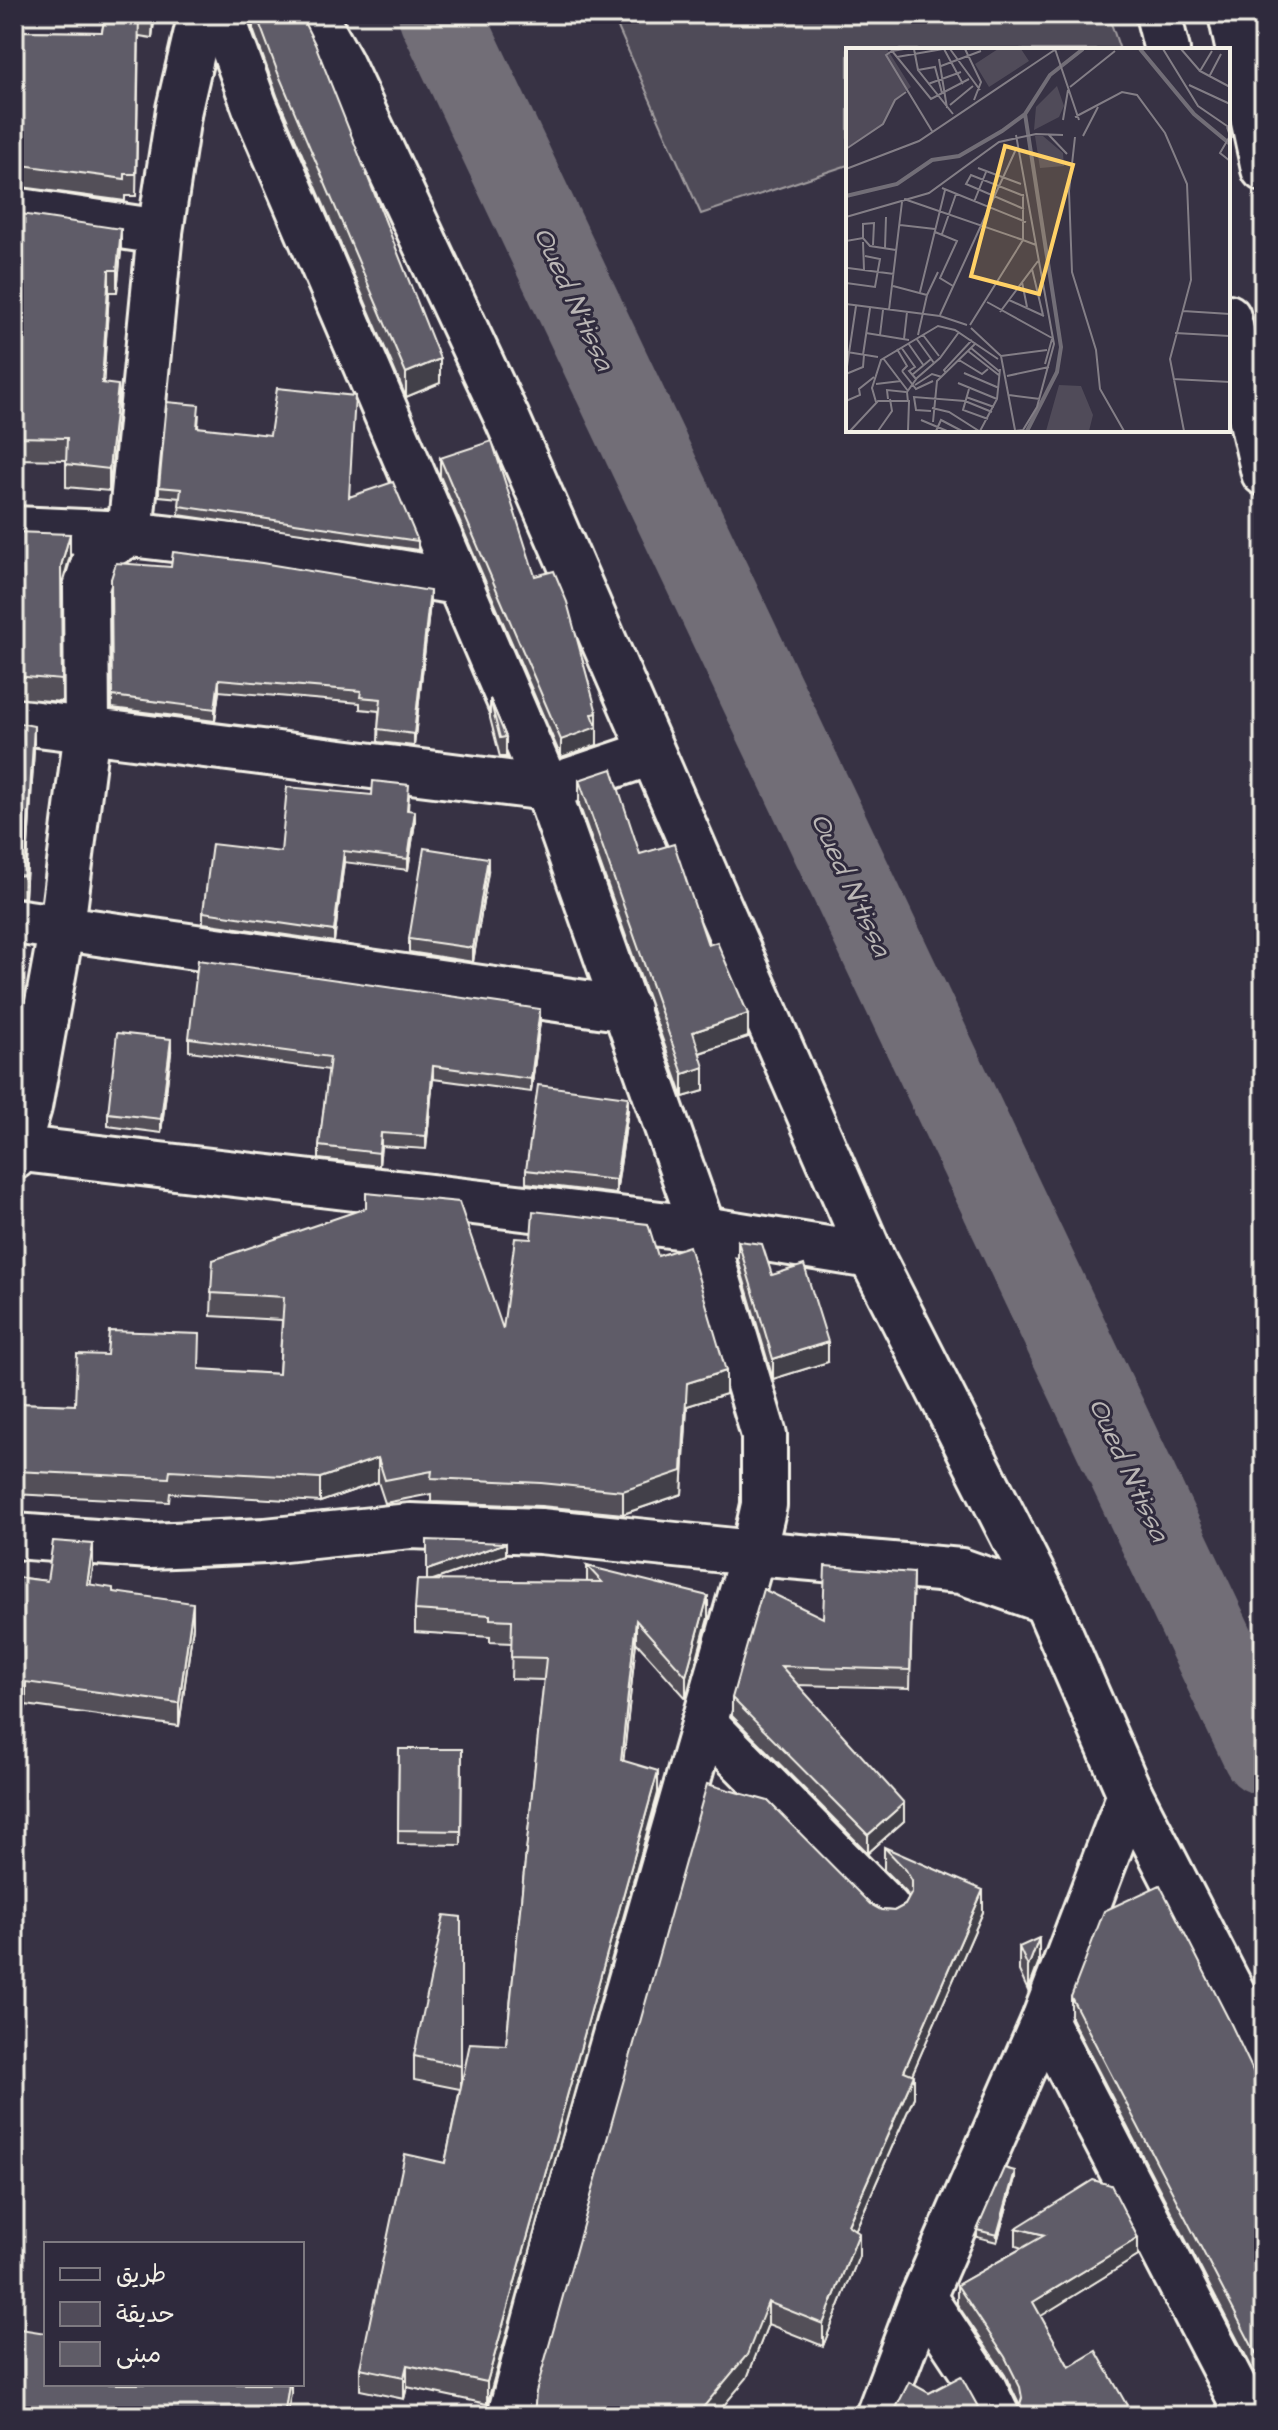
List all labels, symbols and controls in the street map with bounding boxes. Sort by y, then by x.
inset map [846,48,1230,432]
water label: Oued N'tissa [523,221,625,378]
water label: Oued N'tissa [800,807,902,964]
water label: Oued N'tissa [1078,1392,1180,1549]
legend [44,2242,304,2386]
text: طريق [116,2258,166,2292]
text: حديقة [116,2298,175,2332]
text: مبنى [116,2338,161,2372]

